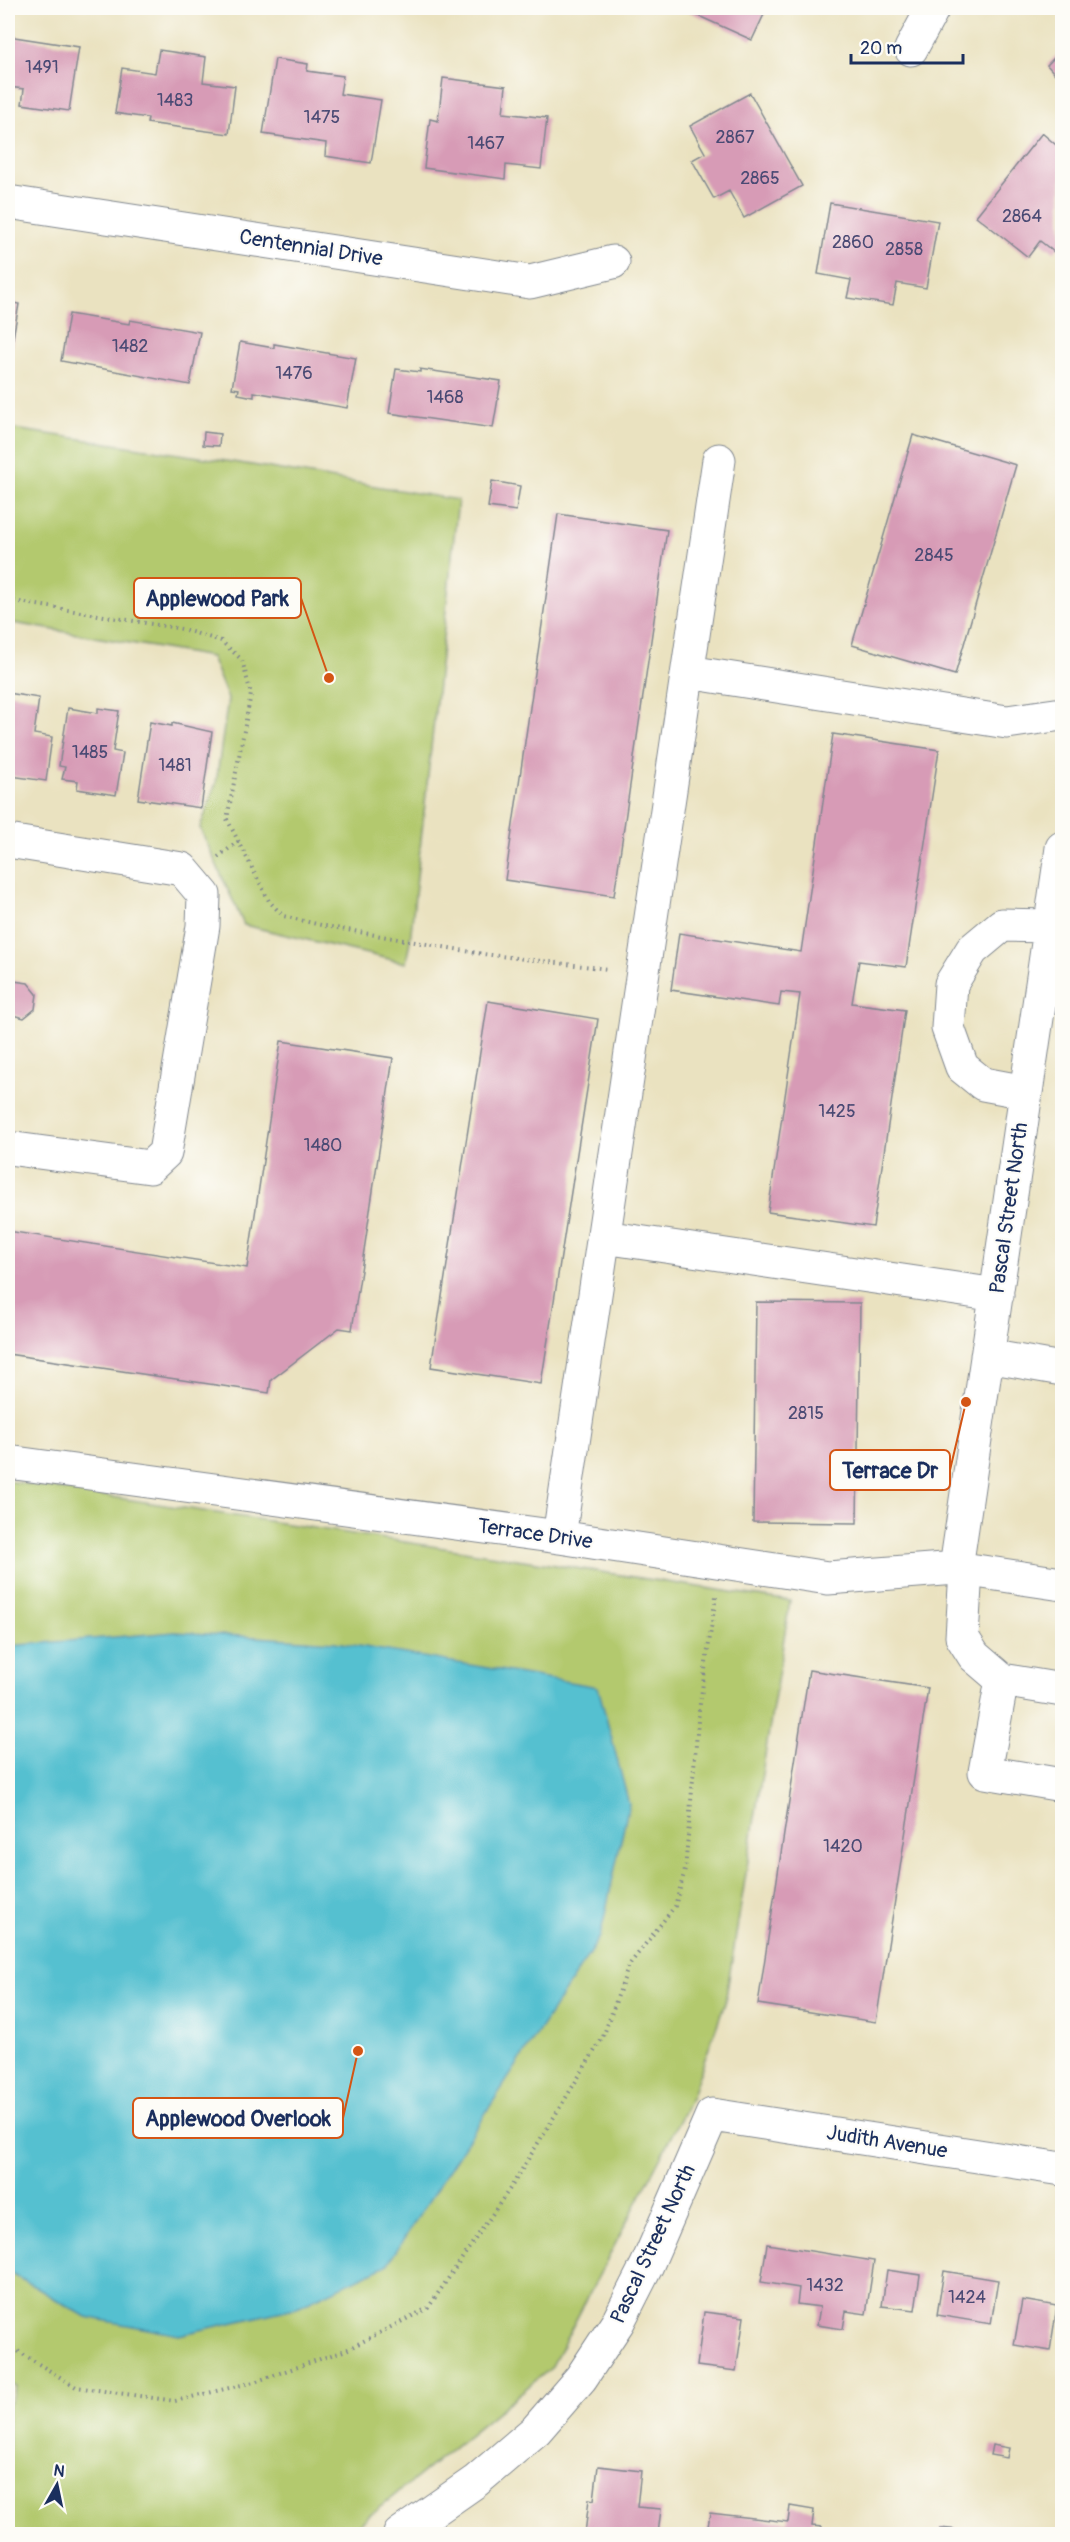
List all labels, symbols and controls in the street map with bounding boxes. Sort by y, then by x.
scale bar [851,27,964,65]
text: 20 m [860,37,902,60]
house number: 1491 [25,56,59,79]
house number: 1483 [157,89,193,112]
house number: 1475 [304,106,340,129]
house number: 2867 [716,126,755,149]
house number: 1467 [467,132,505,155]
house number: 2865 [740,167,780,190]
house number: 2864 [1002,205,1043,228]
street label: Centennial Drive [237,223,385,273]
house number: 2860 [832,231,874,254]
house number: 2858 [885,238,923,261]
house number: 1482 [112,335,148,358]
house number: 1476 [275,362,313,385]
house number: 1468 [426,386,464,409]
house number: 2845 [914,544,954,567]
callout: Applewood Park [134,578,301,618]
text: Applewood Park [145,585,290,613]
house number: 1485 [72,741,108,764]
house number: 1481 [158,754,192,777]
house number: 1425 [818,1100,856,1123]
street label: Pascal Street North [984,1121,1034,1295]
house number: 1480 [304,1134,342,1157]
house number: 2815 [788,1402,824,1425]
callout: Terrace Dr [830,1450,950,1490]
text: Terrace Dr [841,1457,939,1485]
street label: Terrace Drive [476,1513,595,1556]
house number: 1420 [823,1835,863,1858]
callout: Applewood Overlook [133,2098,343,2138]
text: Applewood Overlook [145,2105,332,2133]
street label: Judith Avenue [825,2119,950,2165]
street label: Pascal Street North [604,2160,702,2328]
house number: 1432 [806,2274,844,2297]
house number: 1424 [948,2286,987,2309]
north arrow [27,2455,87,2515]
text: N [52,2460,66,2482]

